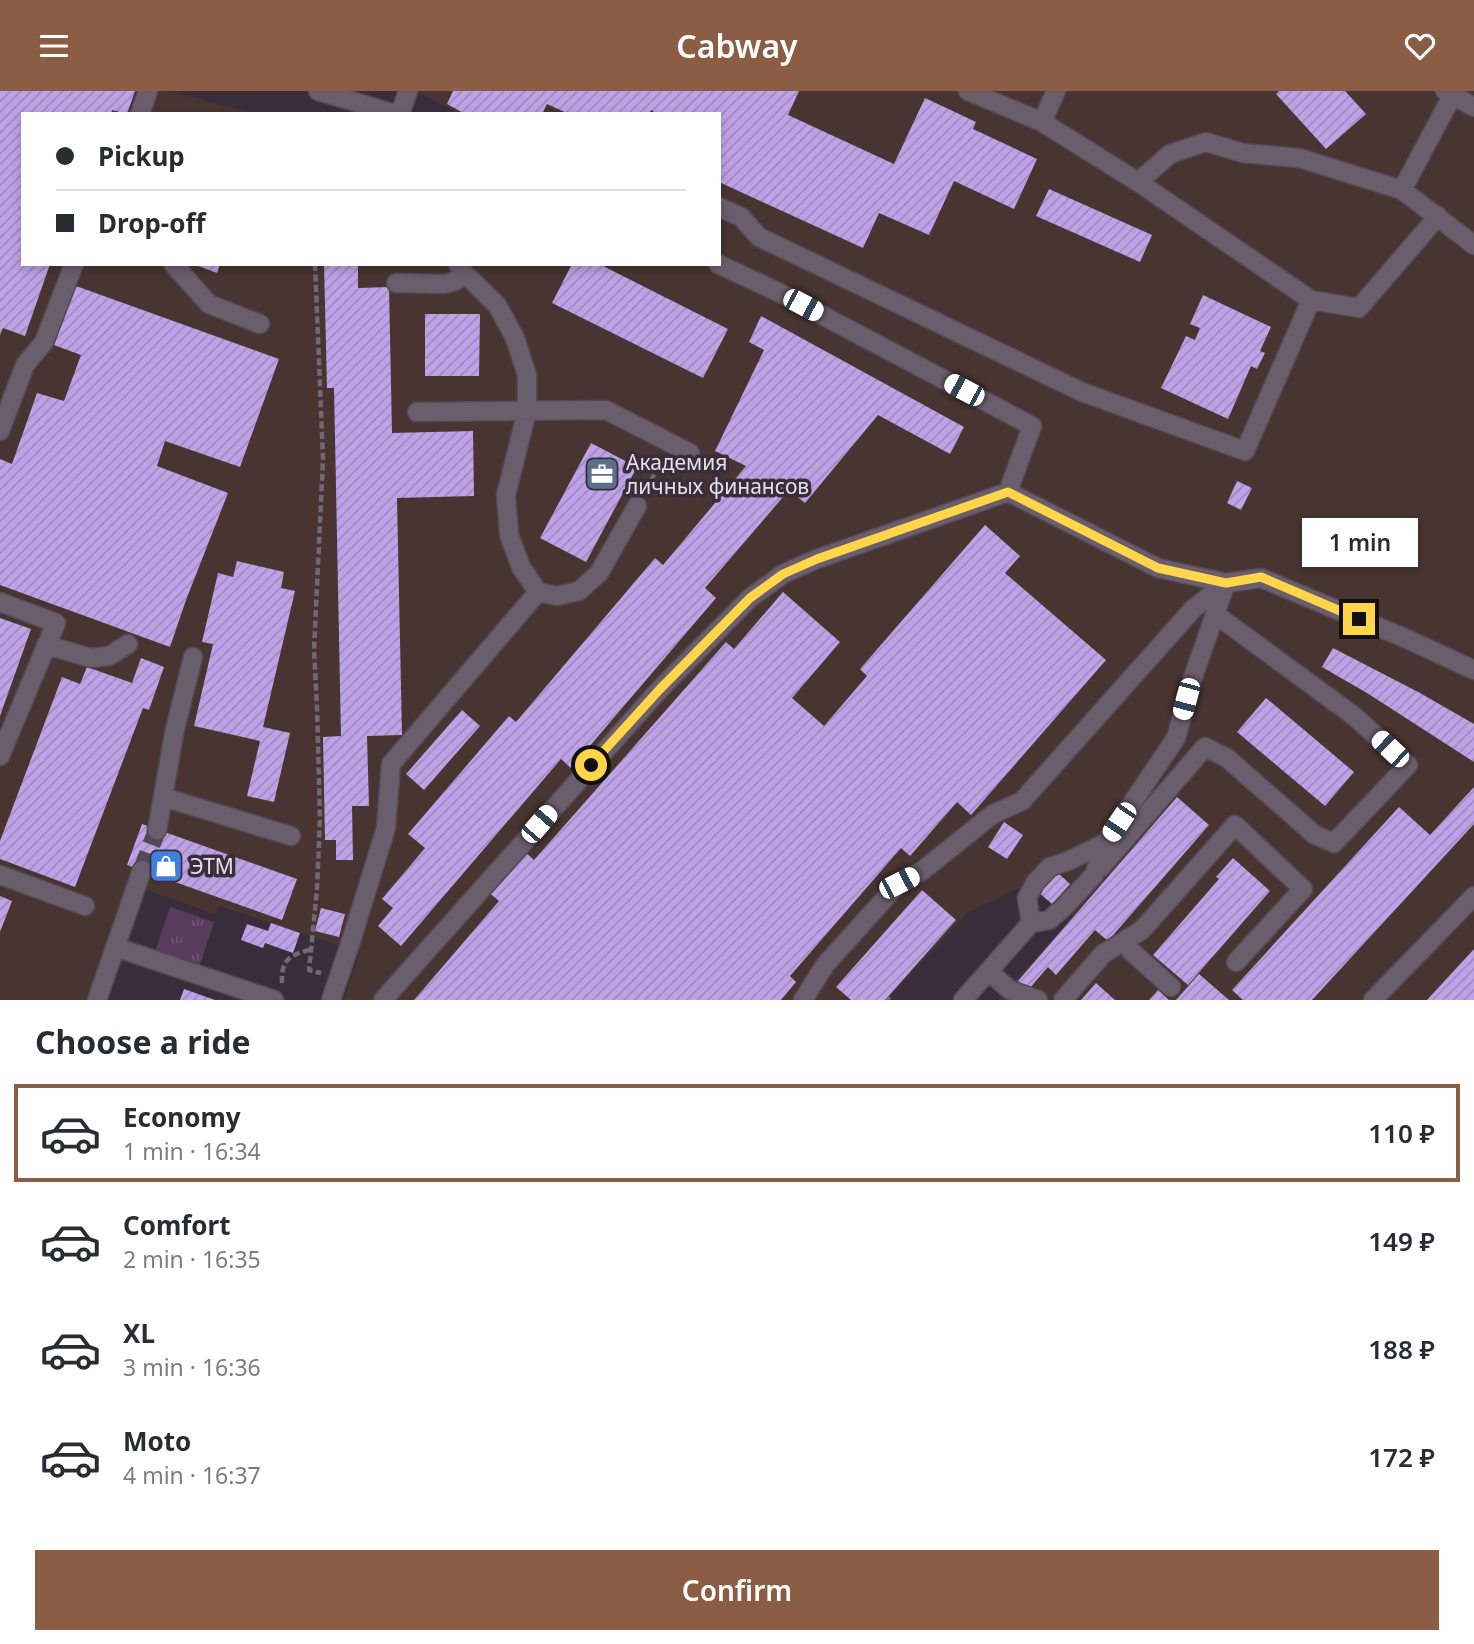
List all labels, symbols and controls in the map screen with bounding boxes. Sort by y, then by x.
text: Cabway [676,24,798,67]
icon: menu [35,27,73,65]
icon: heart [1401,27,1439,65]
text: Pickup [98,138,185,174]
text: Drop-off [98,205,205,241]
car [780,286,827,324]
car [941,371,988,409]
place label: Академия личных финансов [626,448,809,500]
office icon: Академия личных финансов [583,455,621,493]
callout: 1 min [1301,517,1417,567]
text: 1 min [1329,526,1391,558]
route end [1343,603,1375,635]
car [1171,676,1202,722]
car [1368,727,1413,771]
route start [575,749,607,781]
car [1099,799,1140,845]
car [518,801,561,847]
shop icon: ЭТМ [147,847,185,885]
place label: ЭТМ [190,852,234,880]
car [876,864,923,902]
text: Choose a ride [35,1020,251,1063]
text: Economy [123,1099,241,1135]
icon: car [39,1102,102,1165]
text: 110 ₽ [1368,1115,1435,1151]
text: 1 min · 16:34 [123,1135,261,1167]
text: Comfort [123,1207,231,1243]
icon: car [39,1210,102,1273]
text: 149 ₽ [1368,1223,1435,1259]
text: 2 min · 16:35 [123,1243,261,1275]
text: XL [123,1315,155,1351]
icon: car [39,1318,102,1381]
text: 188 ₽ [1368,1331,1435,1367]
text: 3 min · 16:36 [123,1351,261,1383]
text: Moto [123,1423,191,1459]
icon: car [39,1426,102,1489]
text: 172 ₽ [1368,1439,1435,1475]
text: 4 min · 16:37 [123,1459,261,1491]
button: Confirm [35,1550,1439,1630]

